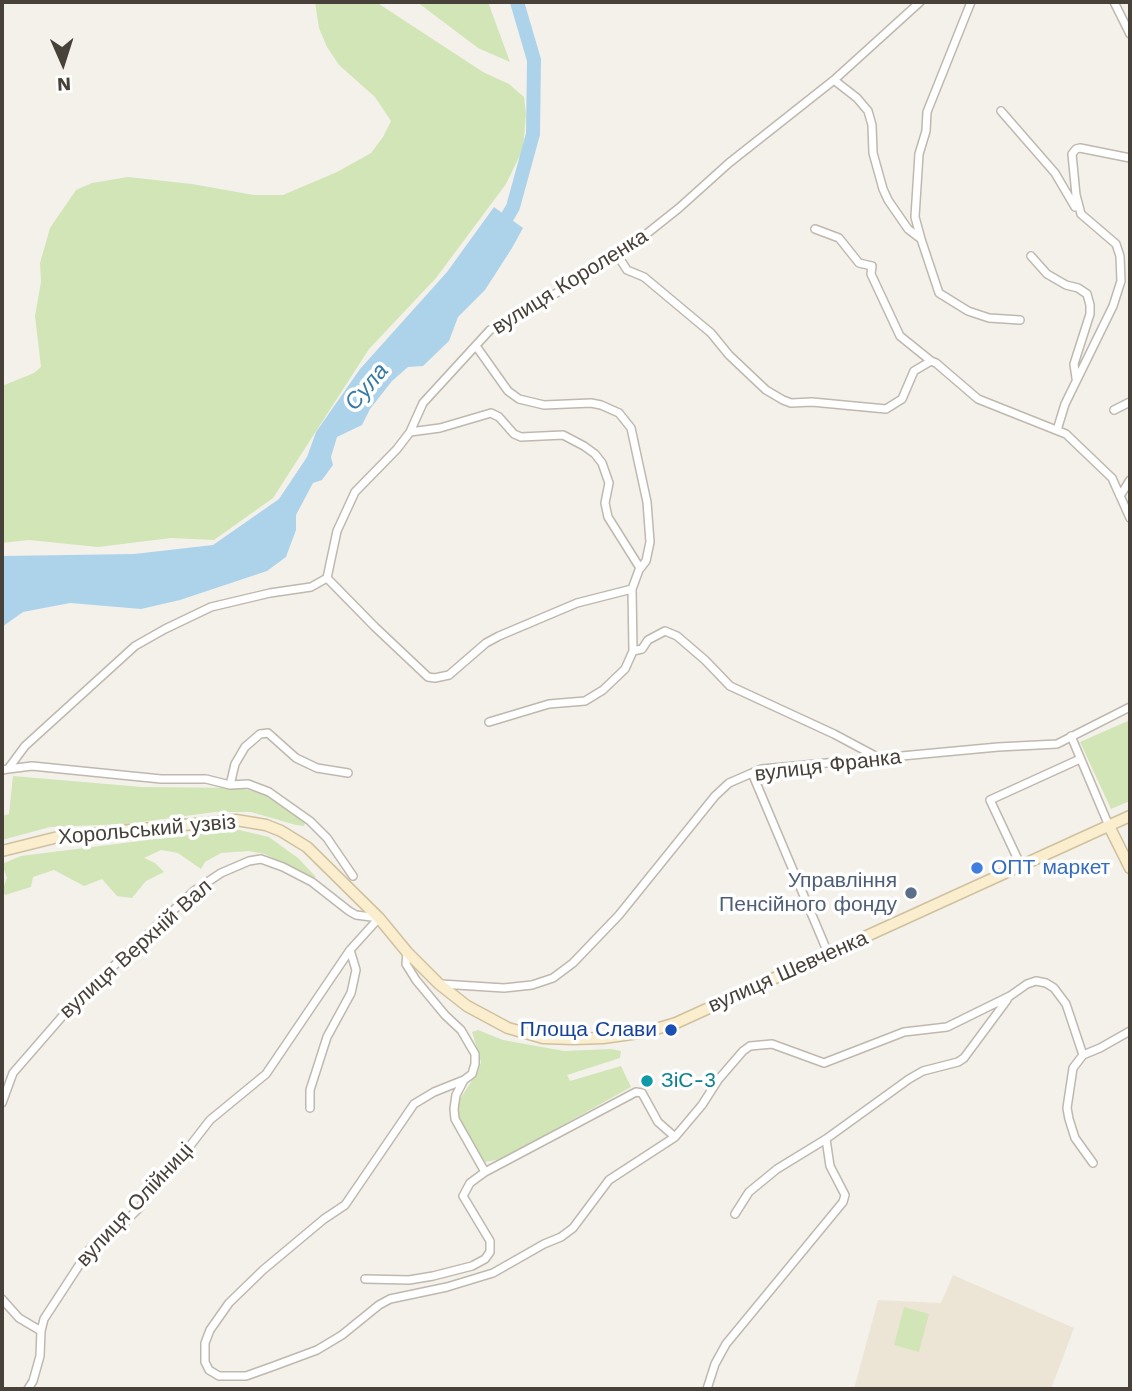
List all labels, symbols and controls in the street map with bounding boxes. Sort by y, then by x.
north arrow [28,28,98,98]
text: N [56,73,72,96]
street label: вулиця Короленка [487,224,653,340]
water label: Сула [339,358,395,416]
street label: вулиця Франка [753,745,903,787]
street label: Хорольський узвіз [57,810,237,850]
place label: ОПТ маркет [991,855,1110,881]
marker: ОПТ маркет [969,860,985,876]
place label: Управління Пенсійного фонду [719,868,897,918]
street label: вулиця Верхній Вал [55,874,217,1024]
marker: Управління Пенсійного фонду [903,885,919,901]
street label: вулиця Шевченка [704,926,872,1018]
place label: Площа Слави [520,1017,657,1043]
marker: Площа Слави [663,1022,679,1038]
place label: ЗіС-3 [661,1068,716,1094]
marker: ЗіС-3 [639,1073,655,1089]
street label: вулиця Олійниці [71,1138,199,1272]

